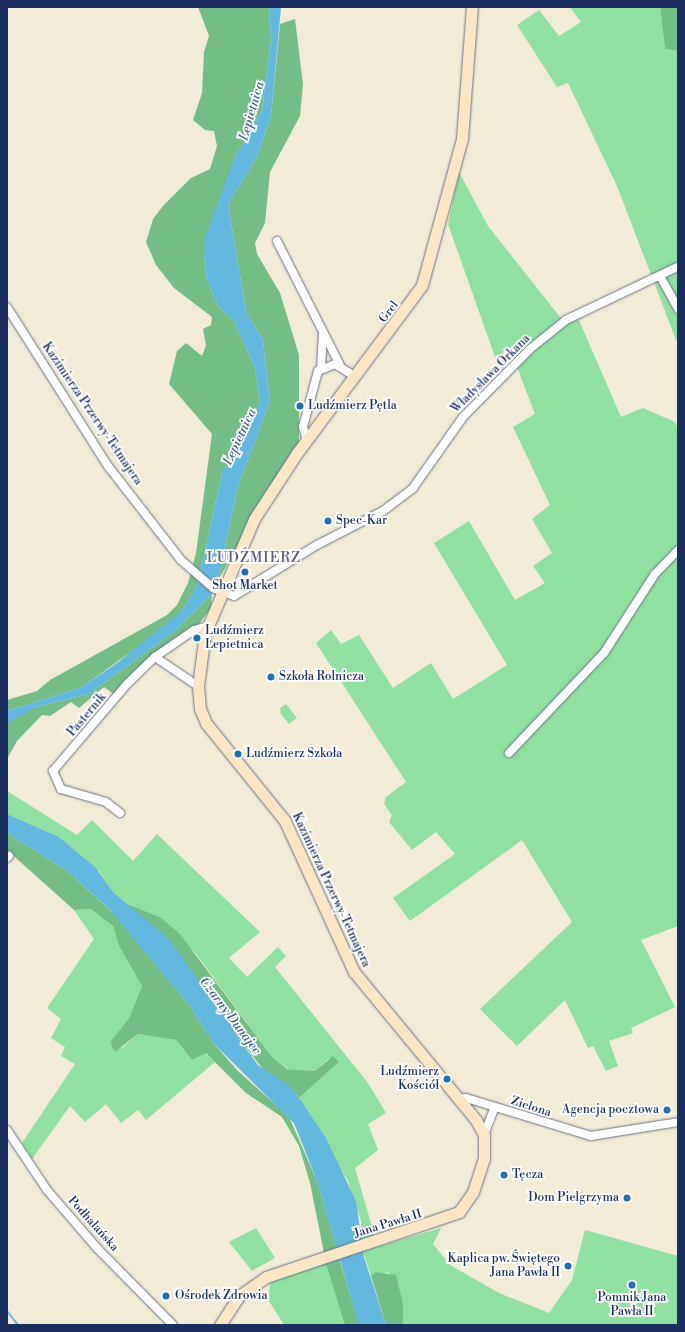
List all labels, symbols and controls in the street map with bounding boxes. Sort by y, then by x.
water label: Lepietnica [236,80,268,142]
street label: Grel [376,298,402,326]
street label: Władysława Orkana [449,332,533,416]
street label: Kazimierza Przerwy-Tetmajera [39,340,145,488]
place label: Ludźmierz Pętla [308,399,397,413]
marker: Ludźmierz Pętla [295,401,305,411]
water label: Lepietnica [220,406,260,468]
place label: Spec-Kar [336,514,387,528]
marker: Spec-Kar [323,516,333,526]
district label: LUDŹMIERZ [207,550,301,566]
marker: Shot Market [240,567,250,577]
place label: Shot Market [212,579,278,593]
place label: Ludźmierz Lepietnica [205,624,264,652]
marker: Ludźmierz Lepietnica [192,633,202,643]
place label: Szkoła Rolnicza [279,670,364,684]
marker: Szkoła Rolnicza [266,672,276,682]
street label: Pasternik [65,690,109,740]
place label: Ludźmierz Szkoła [246,747,342,761]
marker: Ludźmierz Szkoła [233,749,243,759]
street label: Kazimierza Przerwy-Tetmajera [289,810,373,970]
water label: Czarny Dunajec [196,974,264,1058]
place label: Ludźmierz Kościół [380,1065,439,1093]
marker: Ludźmierz Kościół [442,1074,452,1084]
street label: Zielona [509,1094,553,1120]
place label: Agencja pocztowa [562,1103,659,1117]
marker: Agencja pocztowa [662,1105,672,1115]
place label: Tęcza [512,1168,543,1182]
marker: Tęcza [499,1170,509,1180]
place label: Dom Pielgrzyma [528,1191,619,1205]
marker: Dom Pielgrzyma [622,1193,632,1203]
street label: Podhalańska [65,1194,121,1254]
street label: Jana Pawła II [352,1207,424,1241]
place label: Kaplica pw. Świętego Jana Pawła II [448,1252,560,1280]
marker: Kaplica pw. Świętego Jana Pawła II [563,1261,573,1271]
marker: Pomnik Jana Pawła II [627,1280,637,1290]
place label: Ośrodek Zdrowia [175,1289,268,1303]
marker: Ośrodek Zdrowia [160,1290,172,1302]
place label: Pomnik Jana Pawła II [598,1291,666,1319]

